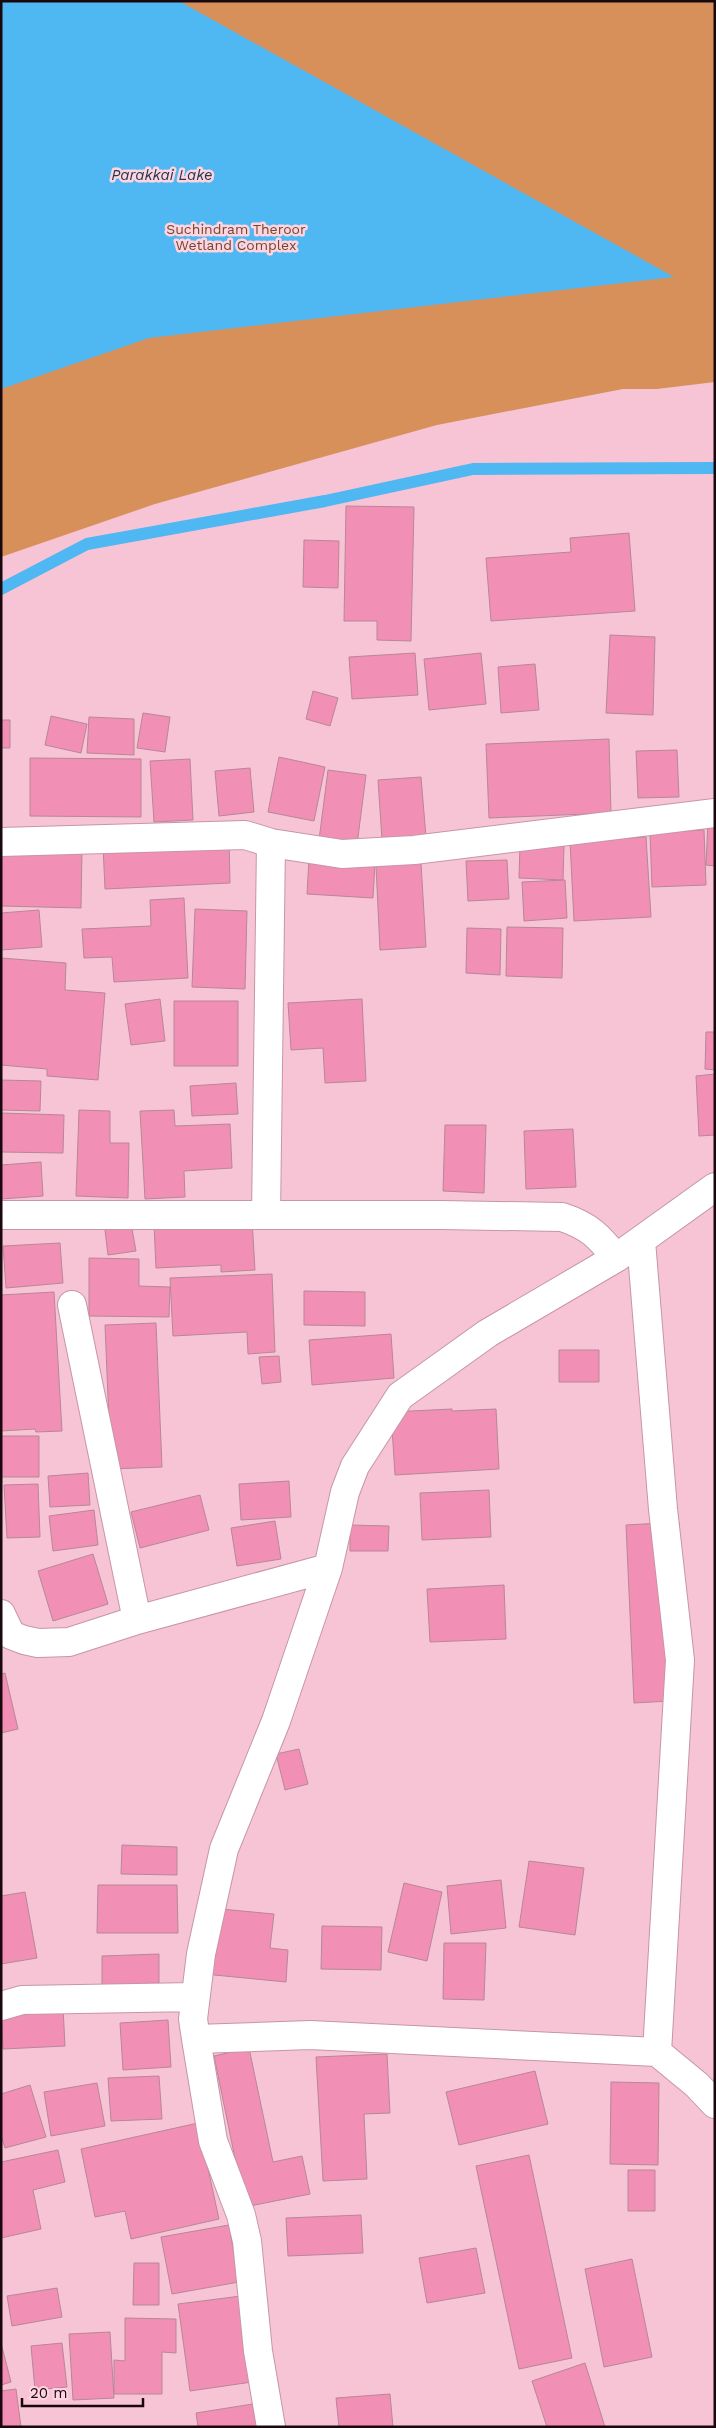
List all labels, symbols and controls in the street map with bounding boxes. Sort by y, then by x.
water label: Parakkai Lake [111,166,213,184]
park label: Suchindram Theroor Wetland Complex [166,221,306,253]
scale bar [22,2376,144,2408]
text: 20 m [30,2384,68,2402]

